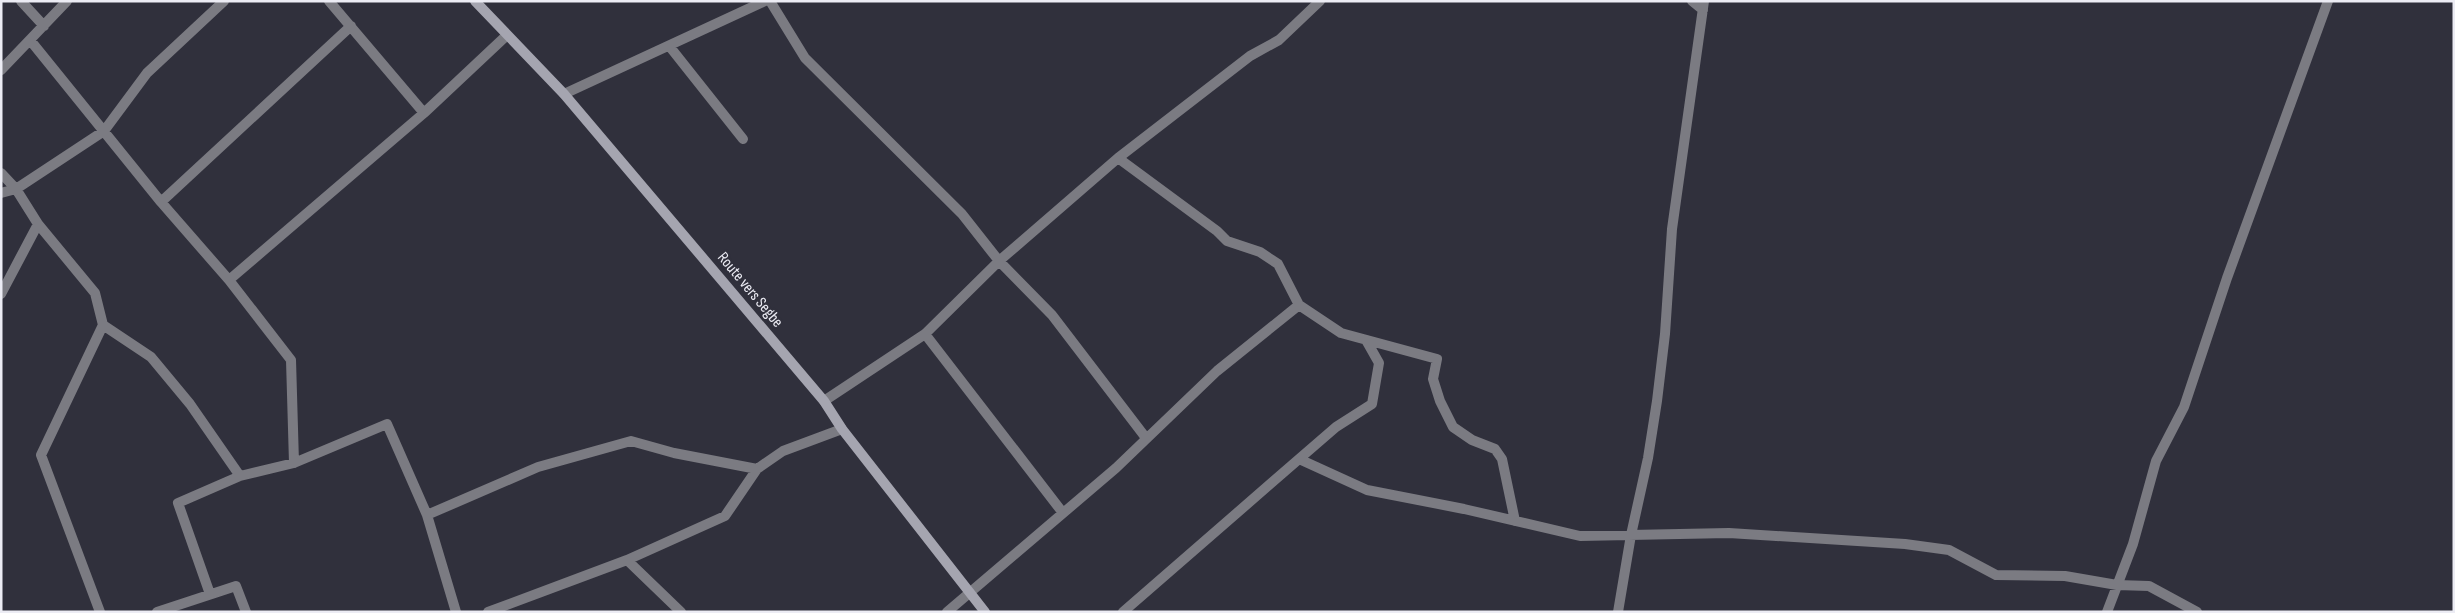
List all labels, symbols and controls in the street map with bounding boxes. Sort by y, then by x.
street label: Route vers Segbe [713,249,787,331]

